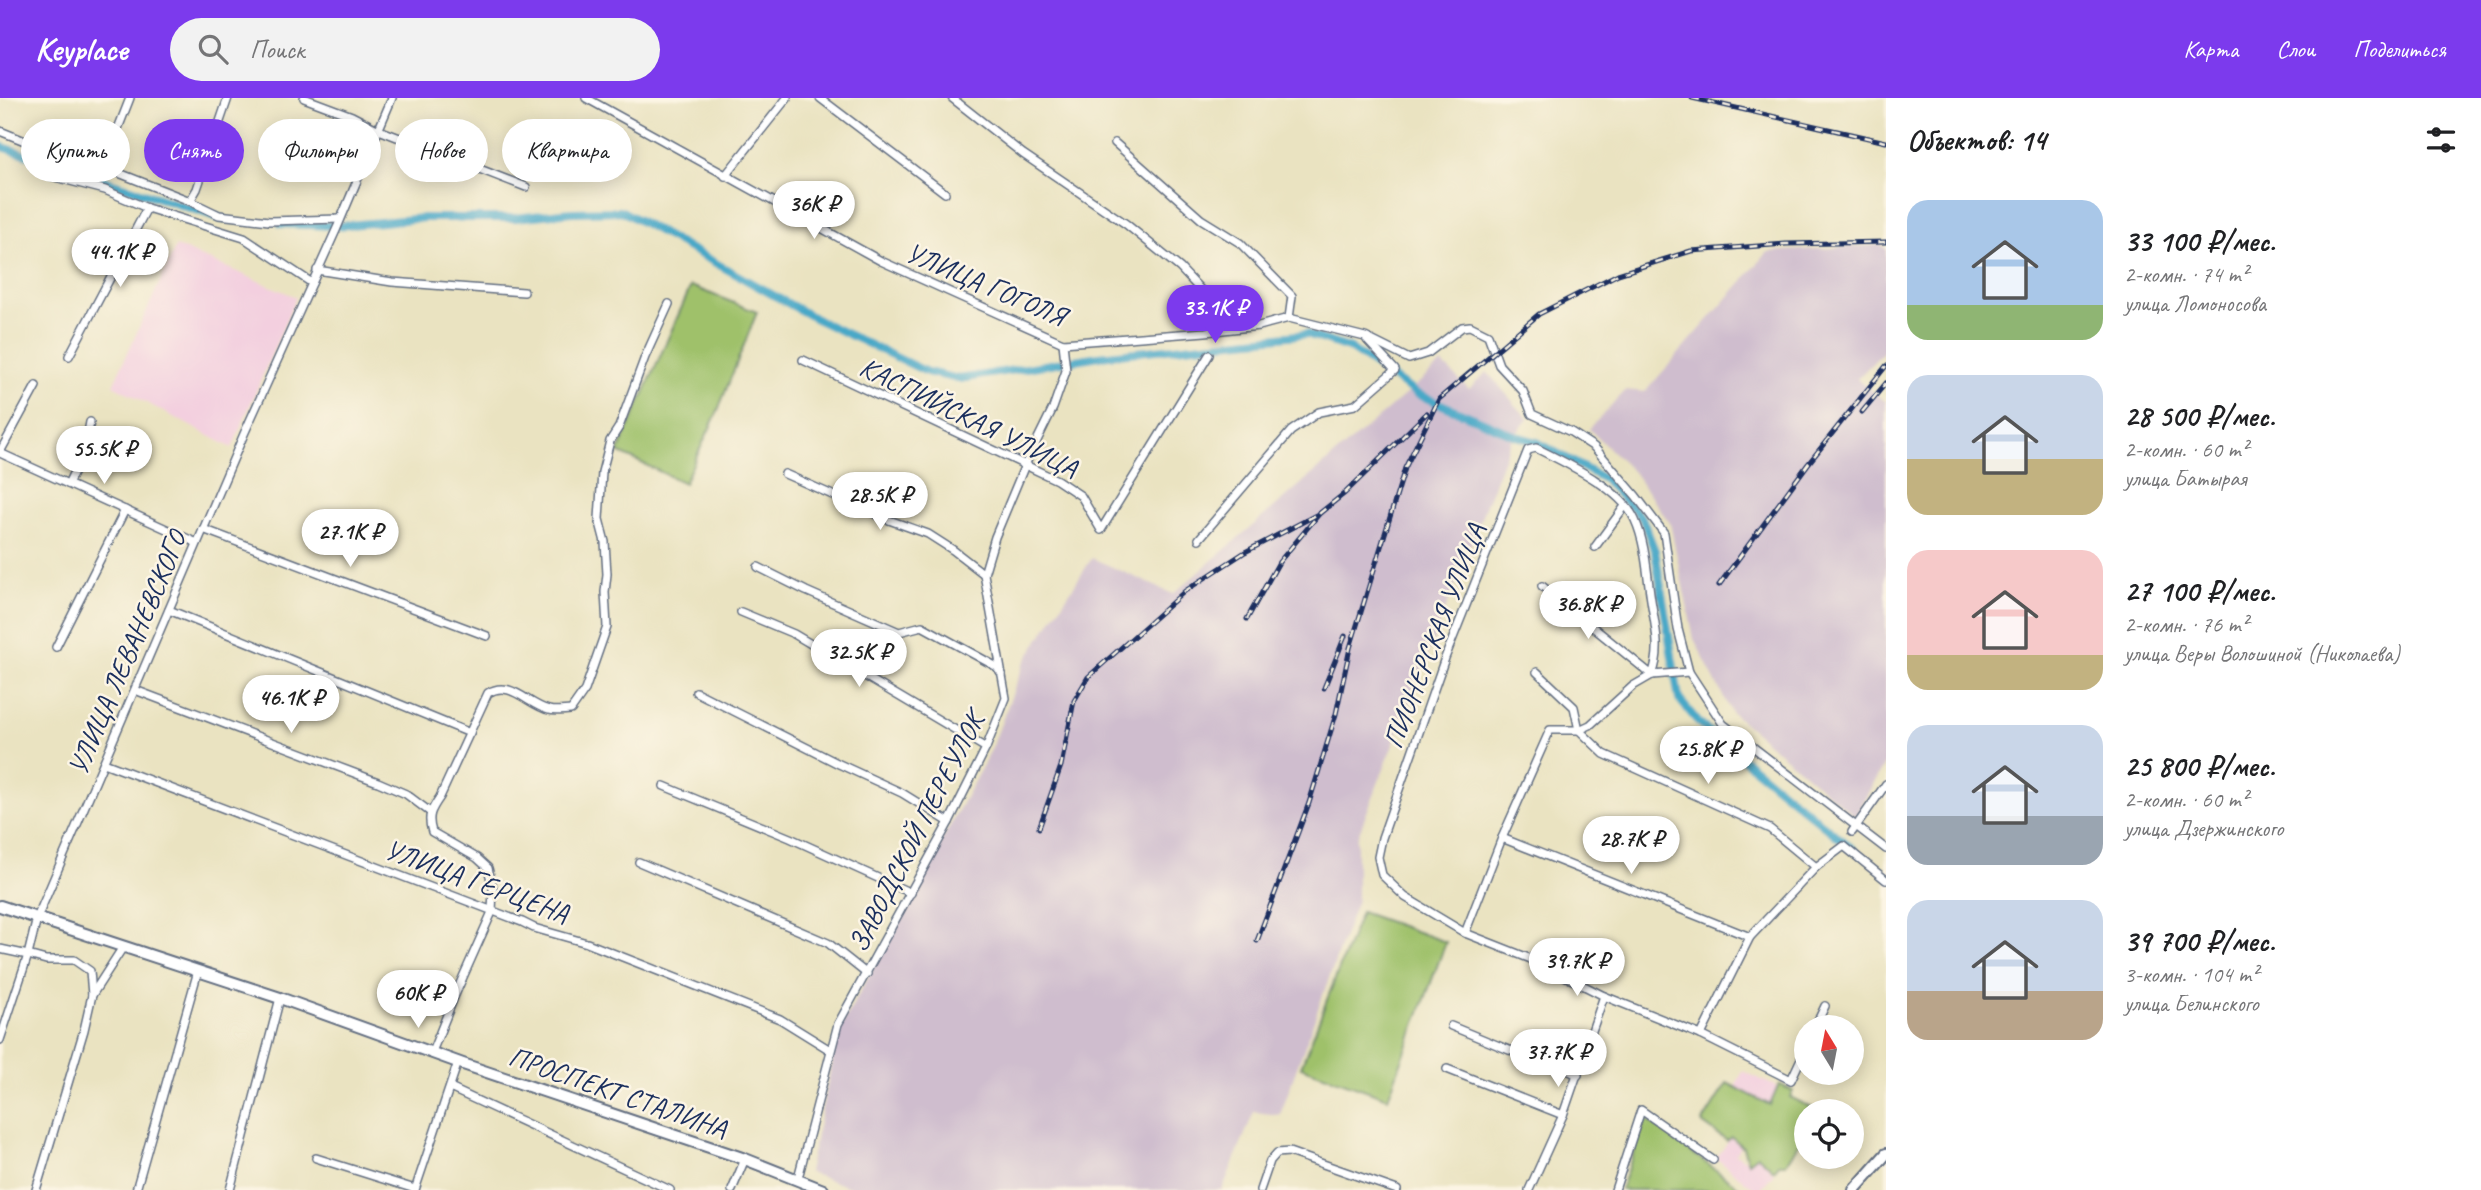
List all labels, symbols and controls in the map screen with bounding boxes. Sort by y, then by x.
search box [170,18,660,81]
text: Keyplace [35,28,128,70]
icon: search [194,30,232,68]
text: Поиск [250,33,305,66]
text: Карта [2184,34,2238,64]
text: Слои [2276,34,2315,64]
text: Поделиться [2353,34,2446,64]
chip: Купить [21,119,130,182]
chip: Снять [144,119,244,182]
chip: Фильтры [258,119,381,182]
chip: Новое [395,119,488,182]
chip: Квартира [502,119,632,182]
text: Объектов: 14 [1907,121,2046,159]
icon: filters [2422,121,2460,159]
pin: 36K ₽ [765,181,863,241]
text: 36K ₽ [789,189,839,218]
text: 33 100 ₽/мес. [2124,222,2275,260]
icon: home [1963,228,2047,312]
pin: 44.1K ₽ [55,230,185,289]
street label: УЛИЦА ГОГОЛЯ [901,235,1075,335]
text: 44.1K ₽ [88,237,152,266]
text: 2-комн. · 74 m² [2124,260,2248,289]
pin: 33.1K ₽ [1150,286,1280,345]
text: улица Ломоносова [2124,289,2266,318]
text: 33.1K ₽ [1183,293,1247,322]
street label: КАСПИЙСКАЯ УЛИЦА [854,349,1085,485]
text: 28 500 ₽/мес. [2124,397,2275,435]
icon: home [1963,403,2047,487]
pin: 55.5K ₽ [39,426,169,486]
text: 55.5K ₽ [72,434,136,463]
text: 2-комн. · 60 m² [2124,435,2248,464]
text: улица Батырая [2124,464,2246,493]
pin: 28.5K ₽ [815,472,945,532]
text: 28.5K ₽ [848,480,912,509]
pin: 27.1K ₽ [285,510,415,569]
text: 27.1K ₽ [318,517,382,546]
street label: ПИОНЕРСКАЯ УЛИЦА [1375,518,1493,753]
street label: УЛИЦА ЛЕВАНЕВСКОГО [60,523,195,780]
text: 27 100 ₽/мес. [2124,572,2275,610]
icon: home [1963,578,2047,662]
pin: 36.8K ₽ [1523,582,1653,641]
text: 36.8K ₽ [1555,589,1621,618]
text: 2-комн. · 76 m² [2124,610,2248,639]
pin: 32.5K ₽ [794,630,924,689]
text: 32.5K ₽ [827,637,891,666]
text: улица Веры Волошиной (Николаева) [2124,639,2400,668]
pin: 46.1K ₽ [226,676,356,735]
text: 46.1K ₽ [258,683,324,712]
street label: ЗАВОДСКОЙ ПЕРЕУЛОК [840,701,994,958]
pin: 25.8K ₽ [1643,726,1773,786]
text: 25.8K ₽ [1676,734,1740,763]
text: 25 800 ₽/мес. [2124,747,2275,785]
icon: home [1963,753,2047,837]
text: 2-комн. · 60 m² [2124,785,2248,814]
text: улица Дзержинского [2124,814,2283,843]
pin: 28.7K ₽ [1566,816,1696,876]
text: 28.7K ₽ [1599,824,1663,853]
street label: УЛИЦА ГЕРЦЕНА [380,832,575,931]
text: 39 700 ₽/мес. [2124,922,2275,960]
icon: home [1963,928,2047,1012]
pin: 39.7K ₽ [1512,939,1642,998]
text: 39.7K ₽ [1545,946,1609,975]
text: 3-комн. · 104 m² [2124,960,2258,989]
pin: 60K ₽ [369,970,467,1030]
text: 60K ₽ [393,978,443,1007]
text: улица Белинского [2124,989,2259,1018]
north arrow [1794,1015,1864,1085]
map controls [1794,1015,1864,1169]
pin: 37.7K ₽ [1493,1030,1623,1089]
text: 37.7K ₽ [1526,1037,1590,1066]
street label: ПРОСПЕКТ СТАЛИНА [504,1038,732,1146]
button: locate [1794,1099,1864,1169]

